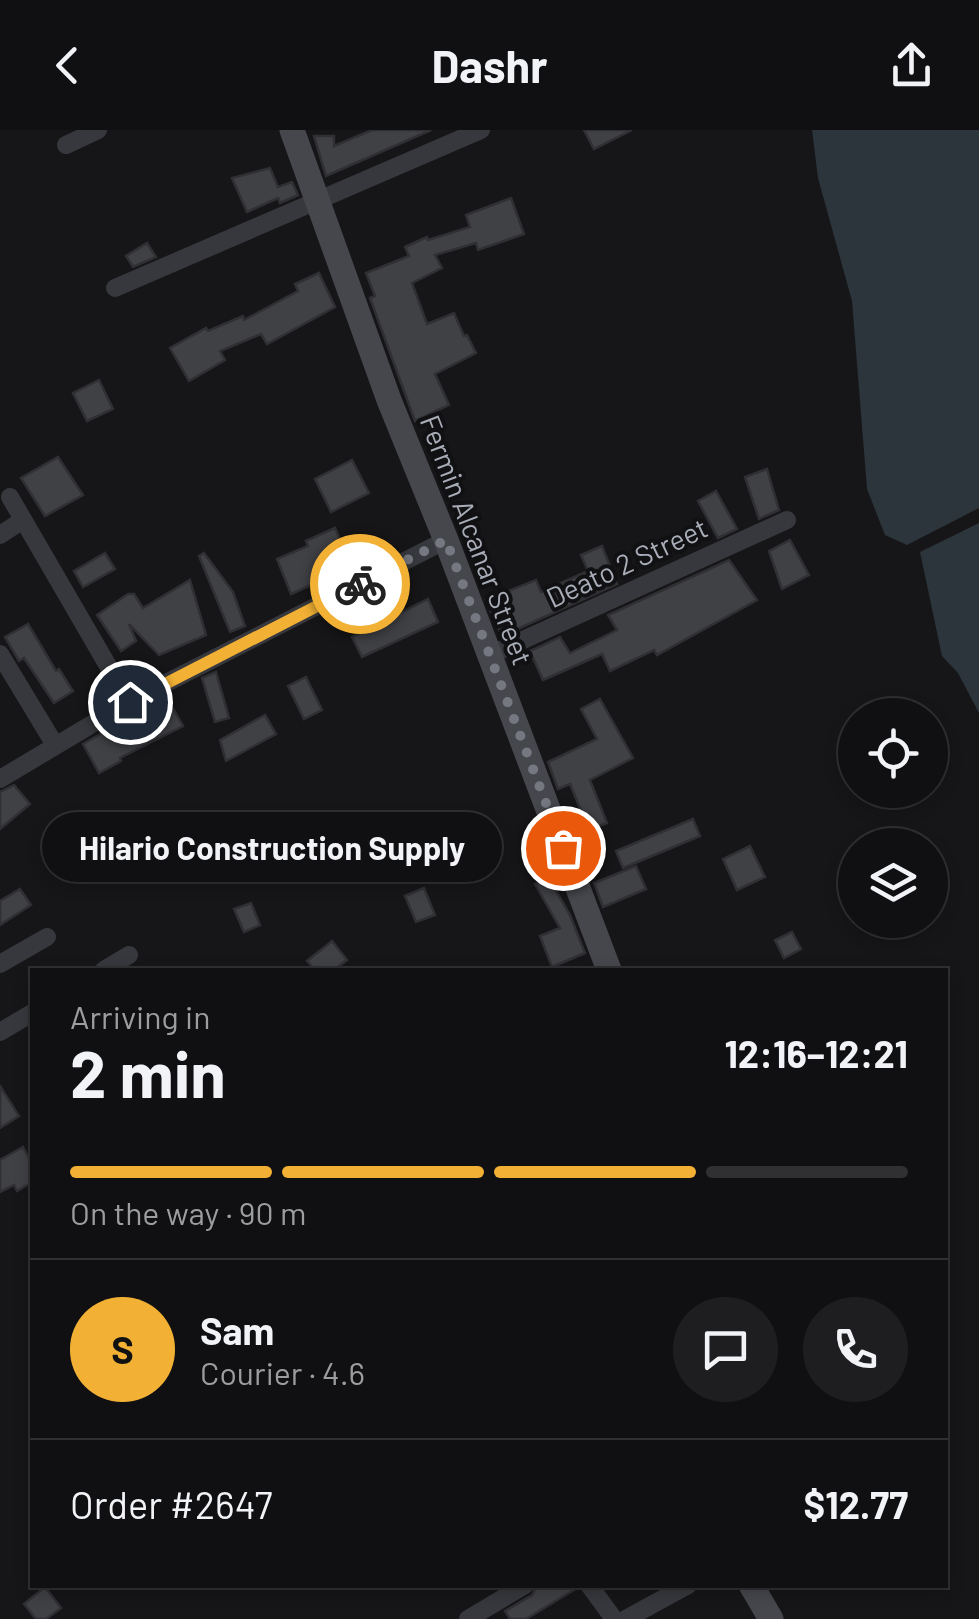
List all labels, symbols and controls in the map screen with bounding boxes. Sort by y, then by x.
icon: back [40,38,95,93]
text: Dashr [432,38,547,92]
icon: share [884,38,939,93]
street label: Fermin Alcanar Street [414,410,540,669]
street label: Deato 2 Street [541,510,713,614]
courier [310,534,410,634]
icon: bike [333,557,388,612]
pin [88,660,173,745]
icon: home [103,675,158,730]
map controls [838,698,948,938]
button: locate [838,698,948,808]
pin [521,806,606,891]
callout: Hilario Construction Supply [43,813,503,883]
icon: bag [536,821,591,876]
text: Hilario Construction Supply [79,828,465,866]
button: layers [838,828,948,938]
text: Arriving in [70,997,210,1035]
text: 12:16–12:21 [724,1030,908,1076]
text: 2 min [70,1033,226,1111]
text: On the way · 90 m [70,1193,306,1231]
button: chat [673,1297,778,1402]
button: phone [803,1297,908,1402]
text: Sam [200,1307,274,1353]
text: S [111,1326,134,1372]
text: Courier · 4.6 [200,1353,365,1391]
text: Order #2647 [70,1481,272,1527]
text: $12.77 [804,1481,908,1527]

